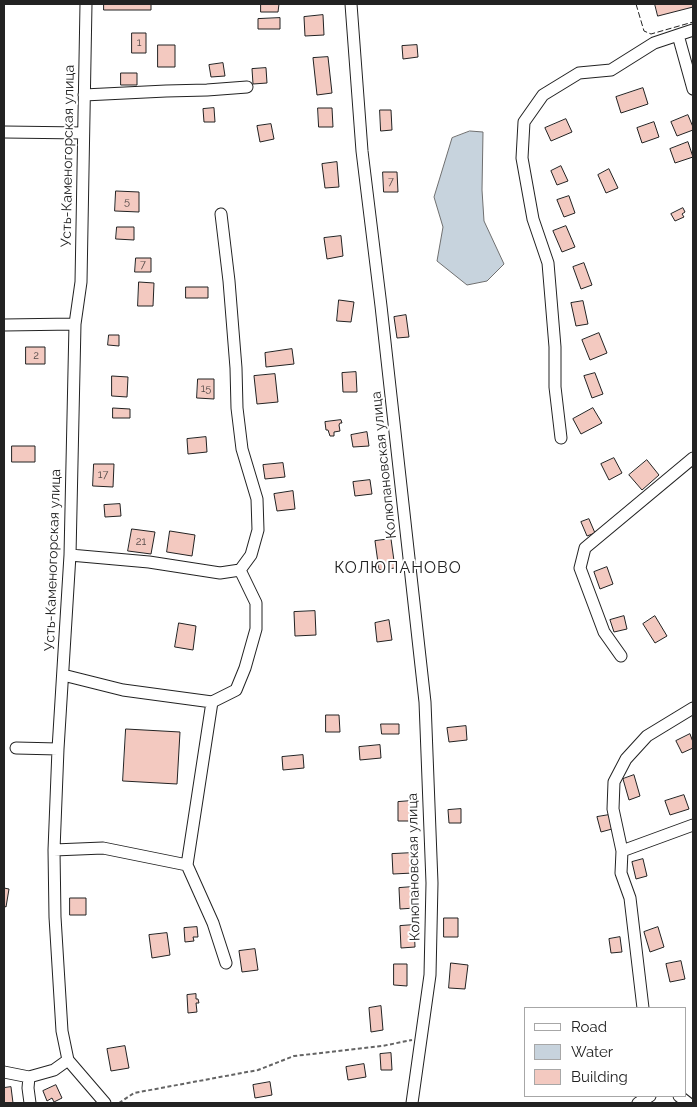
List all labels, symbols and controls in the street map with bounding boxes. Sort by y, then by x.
house number: 1 [137,36,141,50]
street label: Усть-Каменогорская улица [58,65,78,247]
house number: 7 [388,175,394,189]
house number: 5 [124,195,130,209]
house number: 7 [140,258,146,272]
house number: 2 [33,349,39,363]
house number: 15 [201,382,211,396]
street label: Колюпановская улица [368,390,400,540]
house number: 17 [98,468,108,482]
street label: Усть-Каменогорская улица [41,469,65,651]
house number: 21 [136,535,146,549]
district label: КОЛЮПАНОВО [333,558,463,578]
street label: Колюпановская улица [404,793,424,941]
legend [524,1007,687,1097]
text: Road [571,1018,607,1036]
text: Water [571,1043,613,1061]
text: Building [571,1068,628,1086]

